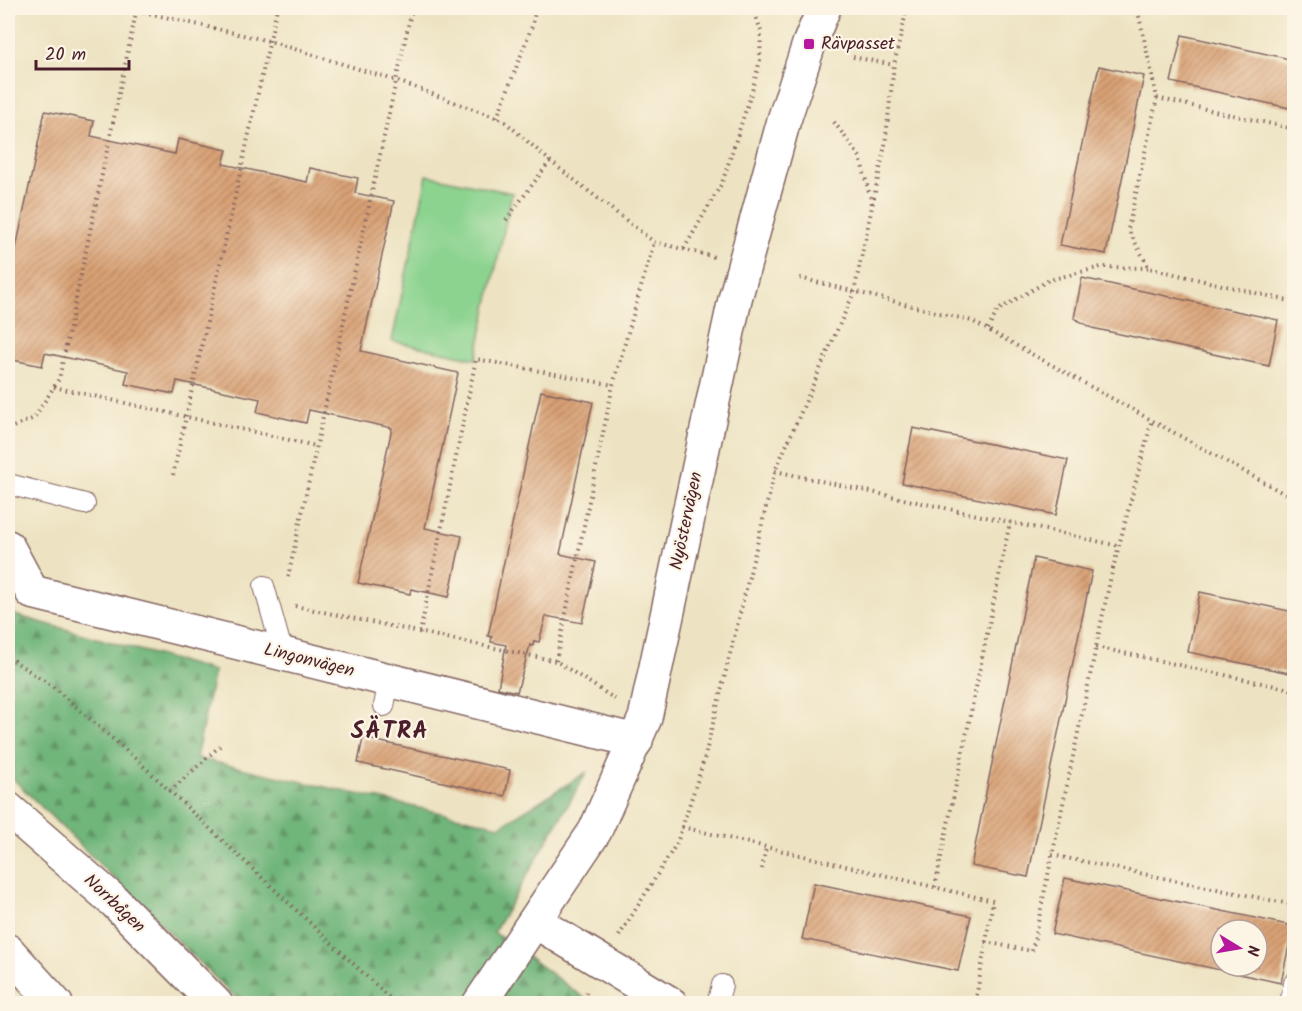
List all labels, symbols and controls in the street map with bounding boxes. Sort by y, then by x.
place label: Rävpasset [821,30,896,59]
scale bar [36,33,129,71]
marker: Rävpasset [802,37,816,51]
text: 20 m [45,41,86,70]
street label: Nyöstervägen [662,469,712,573]
street label: Lingonvägen [261,636,357,686]
district label: SÄTRA [351,712,429,751]
street label: Norrbågen [76,867,152,941]
north arrow [1209,918,1269,978]
text: N [1239,943,1265,958]

